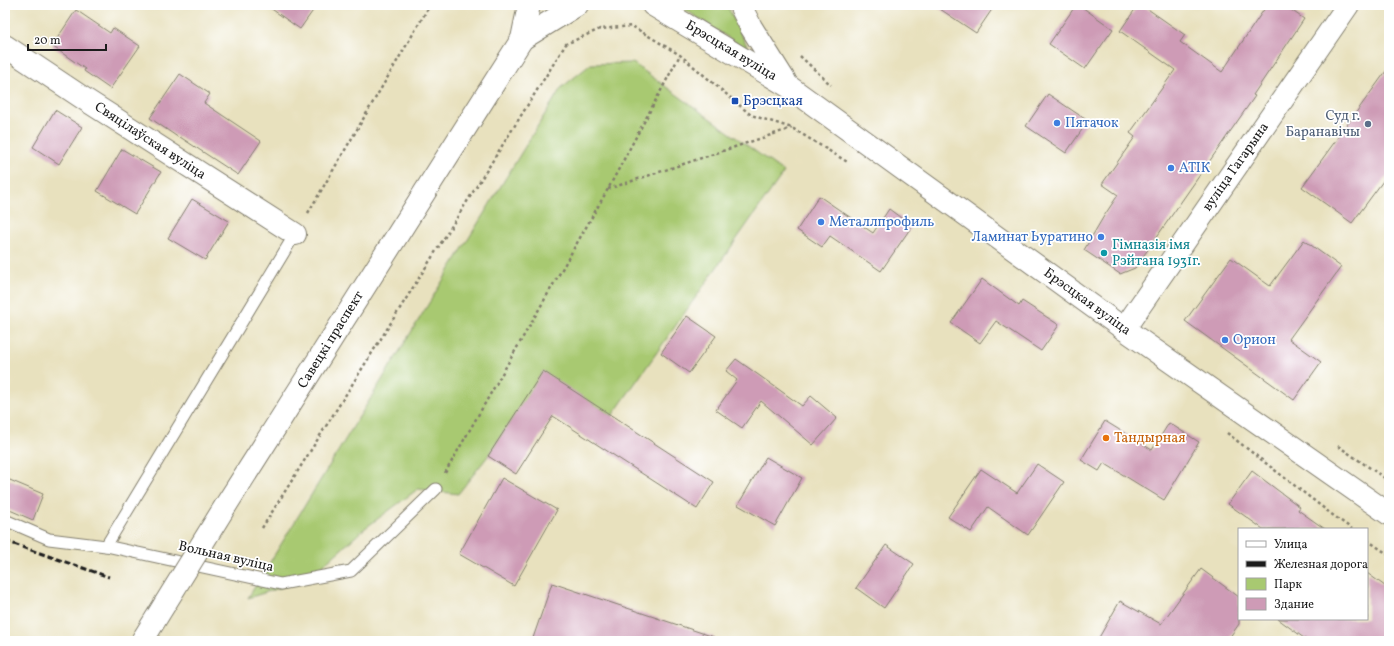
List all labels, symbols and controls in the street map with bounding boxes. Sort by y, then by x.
street label: Брэсцкая вуліца [682,16,780,86]
scale bar [28,26,106,52]
text: 20 m [34,33,61,49]
place label: Брэсцкая [743,92,803,111]
marker: Брэсцкая [730,96,740,106]
street label: Свяцілаўская вуліца [90,98,210,184]
place label: Суд г. Баранавічы [1285,107,1360,142]
place label: Пятачок [1065,114,1119,133]
marker: Пятачок [1052,118,1062,128]
street label: вуліца Гагарына [1198,119,1274,215]
marker: Суд г. Баранавічы [1363,119,1373,129]
place label: АТІК [1179,159,1211,178]
marker: АТІК [1166,163,1176,173]
place label: Металлпрофиль [829,213,934,232]
marker: Металлпрофиль [816,217,826,227]
place label: Ламинат Ьуратино [972,228,1093,247]
marker: Ламинат Ьуратино [1096,232,1106,242]
place label: Гімназія імя Рэйтана 1931г. [1112,236,1200,271]
marker: Гімназія імя Рэйтана 1931г. [1099,248,1109,258]
street label: Брэсцкая вуліца [1039,264,1135,340]
street label: Савецкі праспект [293,288,369,392]
place label: Орион [1233,331,1276,350]
marker: Орион [1220,335,1230,345]
place label: Тандырная [1114,429,1185,448]
marker: Тандырная [1101,433,1111,443]
legend [1238,528,1368,620]
street label: Вольная вуліца [176,537,276,577]
text: Улица [1274,537,1307,553]
text: Железная дорога [1274,557,1368,573]
text: Парк [1274,577,1302,593]
text: Здание [1274,597,1314,613]

